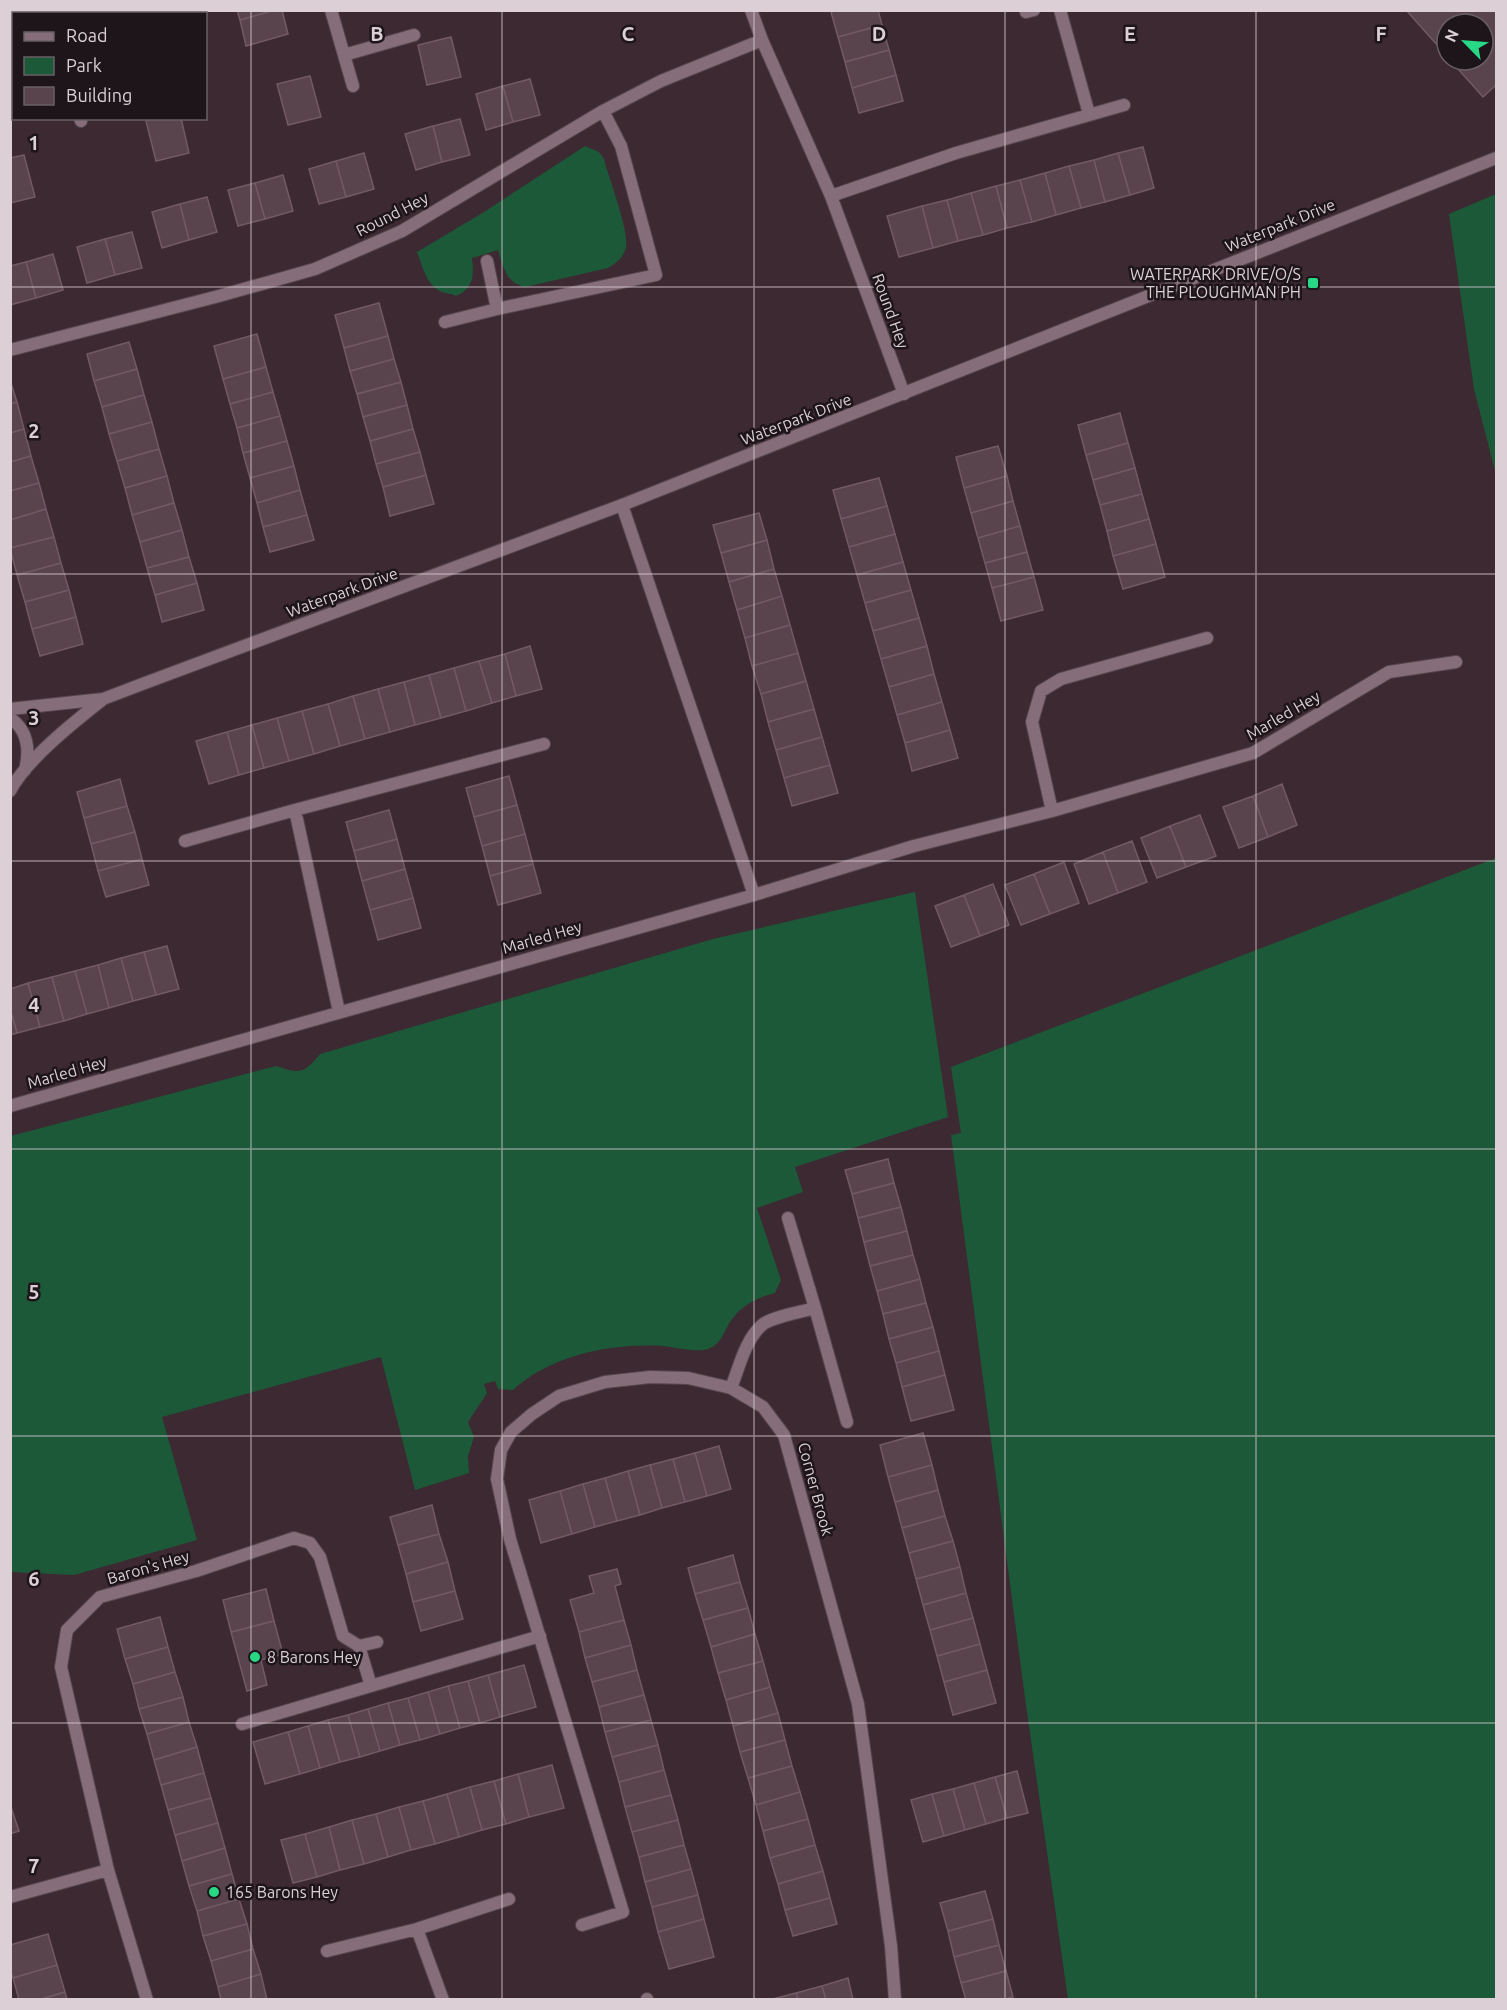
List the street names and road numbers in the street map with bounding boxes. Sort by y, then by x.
street label: Round Hey [353,188,431,240]
street label: Waterpark Drive [1222,195,1338,255]
street label: Round Hey [869,271,913,351]
street label: Waterpark Drive [738,390,854,448]
street label: Waterpark Drive [284,564,400,620]
street label: Marled Hey [1243,687,1323,743]
street label: Marled Hey [500,917,584,957]
street label: Marled Hey [25,1052,109,1092]
street label: Corner Brook [795,1440,837,1538]
street label: Baron's Hey [105,1547,191,1587]

